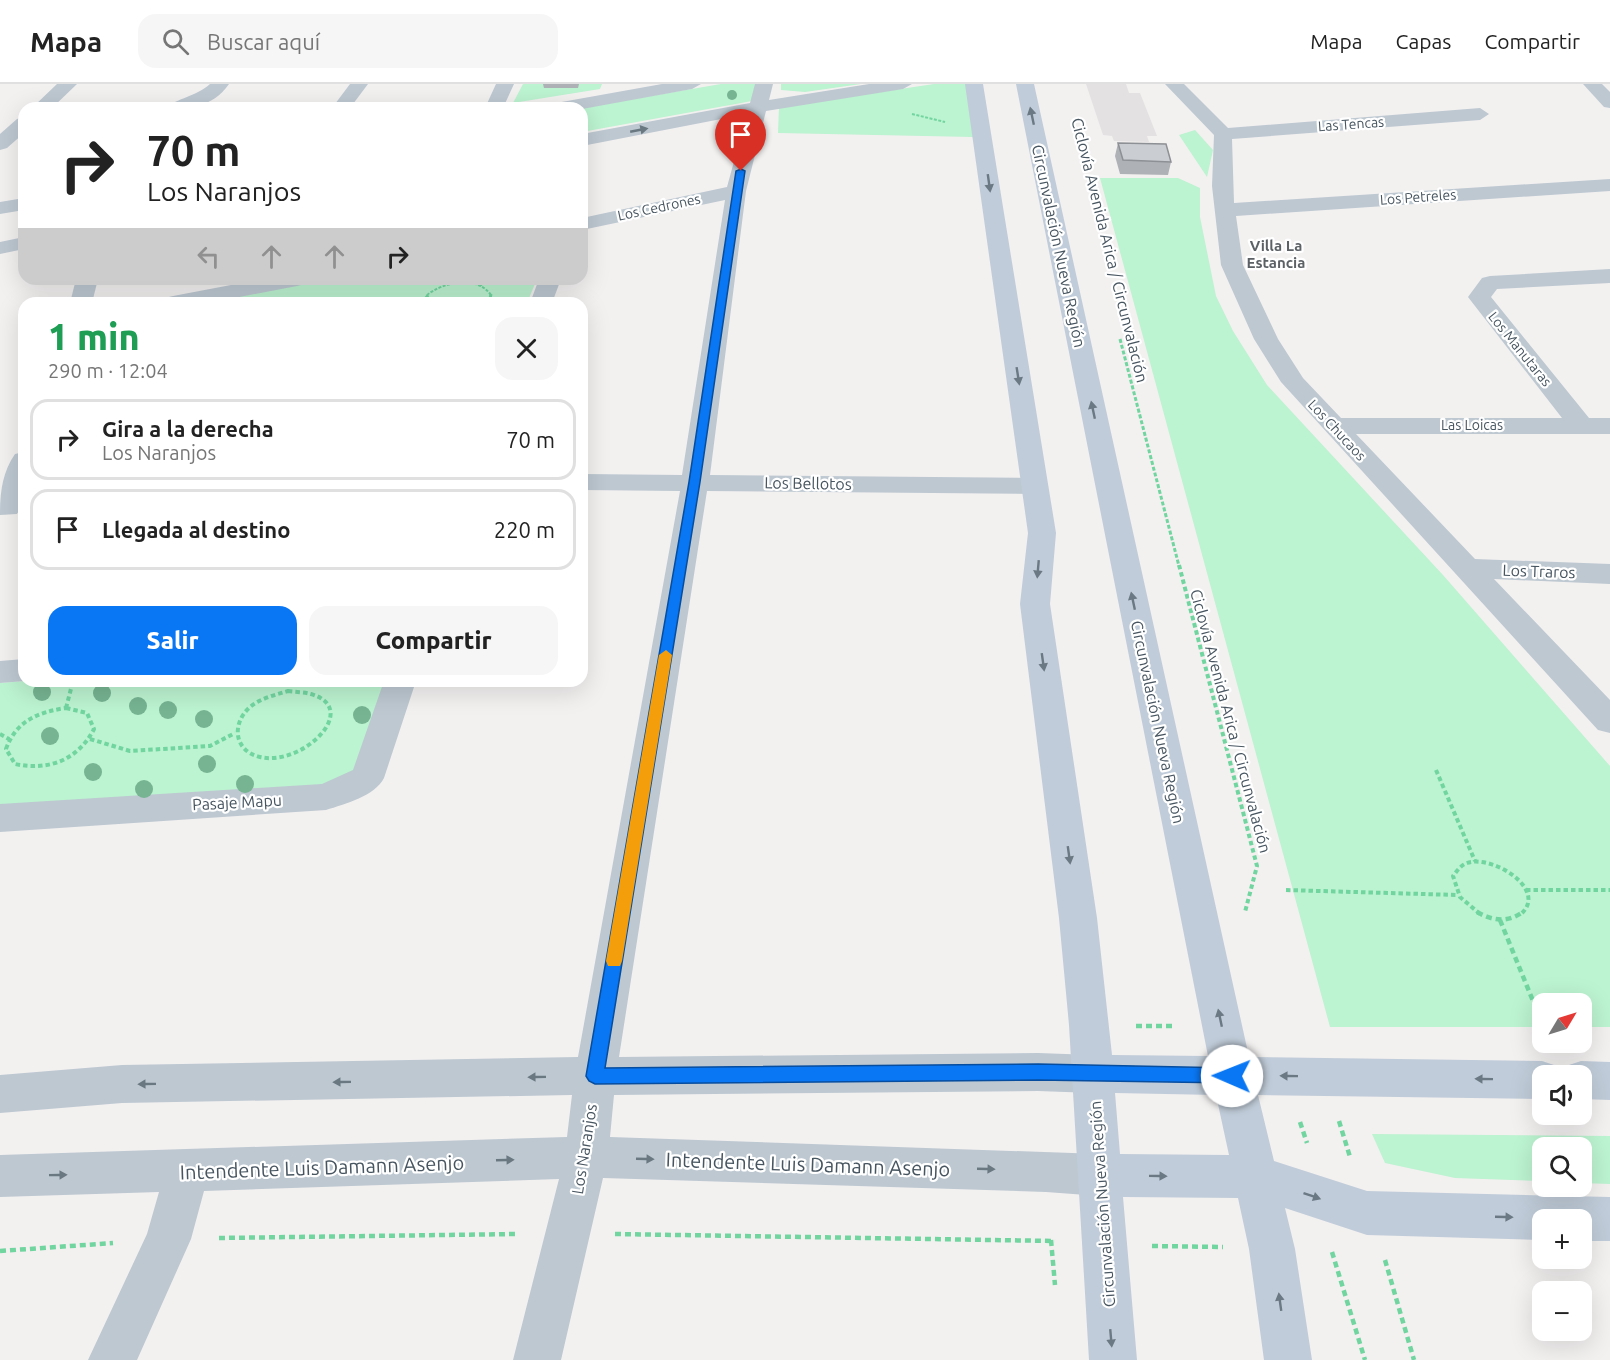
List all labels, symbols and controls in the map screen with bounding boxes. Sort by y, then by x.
search box [138,14,558,68]
icon: search [159,25,192,58]
text: Mapa [30,26,102,57]
text: Buscar aquí [207,29,320,54]
text: Mapa [1310,29,1362,53]
text: Capas [1395,29,1451,53]
text: Compartir [1484,29,1580,53]
one-way arrow [1027,107,1036,126]
pin [715,109,766,171]
street label: Las Tencas [1317,114,1385,134]
street label: Ciclovía Avenida Arica / Circunvalación [1068,116,1152,384]
icon: arrive [724,118,757,151]
one-way arrow [630,125,649,134]
icon: right [48,126,126,204]
text: 70 m [147,127,241,174]
street label: Circunvalación Nueva Región [1029,143,1089,349]
one-way arrow [984,174,993,193]
text: Los Naranjos [147,176,301,206]
street label: Los Petreles [1379,186,1457,208]
street label: Los Cedrones [616,190,702,224]
district label: Villa La Estancia [1247,237,1305,271]
icon: left [192,240,225,273]
icon: ahead [255,240,288,273]
icon: ahead [318,240,351,273]
icon: right [381,240,414,273]
street label: Los Manutaras [1485,309,1555,389]
text: 1 min [48,316,140,357]
button: close [495,317,558,380]
text: 290 m · 12:04 [48,359,168,382]
one-way arrow [1013,367,1022,386]
street label: Los Chucaos [1305,396,1369,464]
one-way arrow [1088,401,1098,419]
text: Gira a la derecha [102,416,274,441]
street label: Las Loicas [1441,417,1503,433]
icon: right [51,423,84,456]
text: 70 m [506,427,555,452]
text: Los Naranjos [102,441,216,464]
street label: Los Bellotos [764,473,852,493]
icon: arrive [51,513,84,546]
text: Llegada al destino [102,517,290,542]
text: 220 m [494,517,555,542]
one-way arrow [1033,560,1043,579]
street label: Los Traros [1502,561,1576,581]
street label: Ciclovía Avenida Arica / Circunvalación [1187,587,1275,855]
one-way arrow [1128,591,1137,610]
button: Salir [48,606,297,675]
button: Compartir [309,606,558,675]
street label: Circunvalación Nueva Región [1128,619,1188,825]
one-way arrow [1038,653,1048,672]
street label: Pasaje Mapu [192,791,282,813]
one-way arrow [1065,846,1074,865]
north arrow [1532,993,1592,1053]
map controls [1532,993,1592,1341]
one-way arrow [1215,1008,1224,1027]
position arrow [1200,1044,1264,1108]
button: sound [1532,1065,1592,1125]
one-way arrow [1279,1071,1298,1081]
one-way arrow [527,1072,546,1082]
one-way arrow [1474,1074,1493,1084]
one-way arrow [332,1077,351,1087]
one-way arrow [137,1079,156,1089]
street label: Circunvalación Nueva Región [1086,1100,1118,1308]
street label: Los Naranjos [568,1102,600,1196]
button: search [1532,1137,1592,1197]
street label: Intendente Luis Damann Asenjo [665,1148,951,1180]
street label: Intendente Luis Damann Asenjo [179,1151,465,1183]
one-way arrow [635,1154,654,1164]
one-way arrow [496,1156,515,1165]
one-way arrow [977,1165,996,1174]
one-way arrow [49,1170,68,1180]
one-way arrow [1149,1171,1168,1181]
one-way arrow [1303,1192,1321,1201]
button: + [1532,1209,1592,1269]
one-way arrow [1495,1212,1514,1221]
button: − [1532,1281,1592,1341]
one-way arrow [1275,1292,1284,1311]
one-way arrow [1106,1329,1116,1348]

